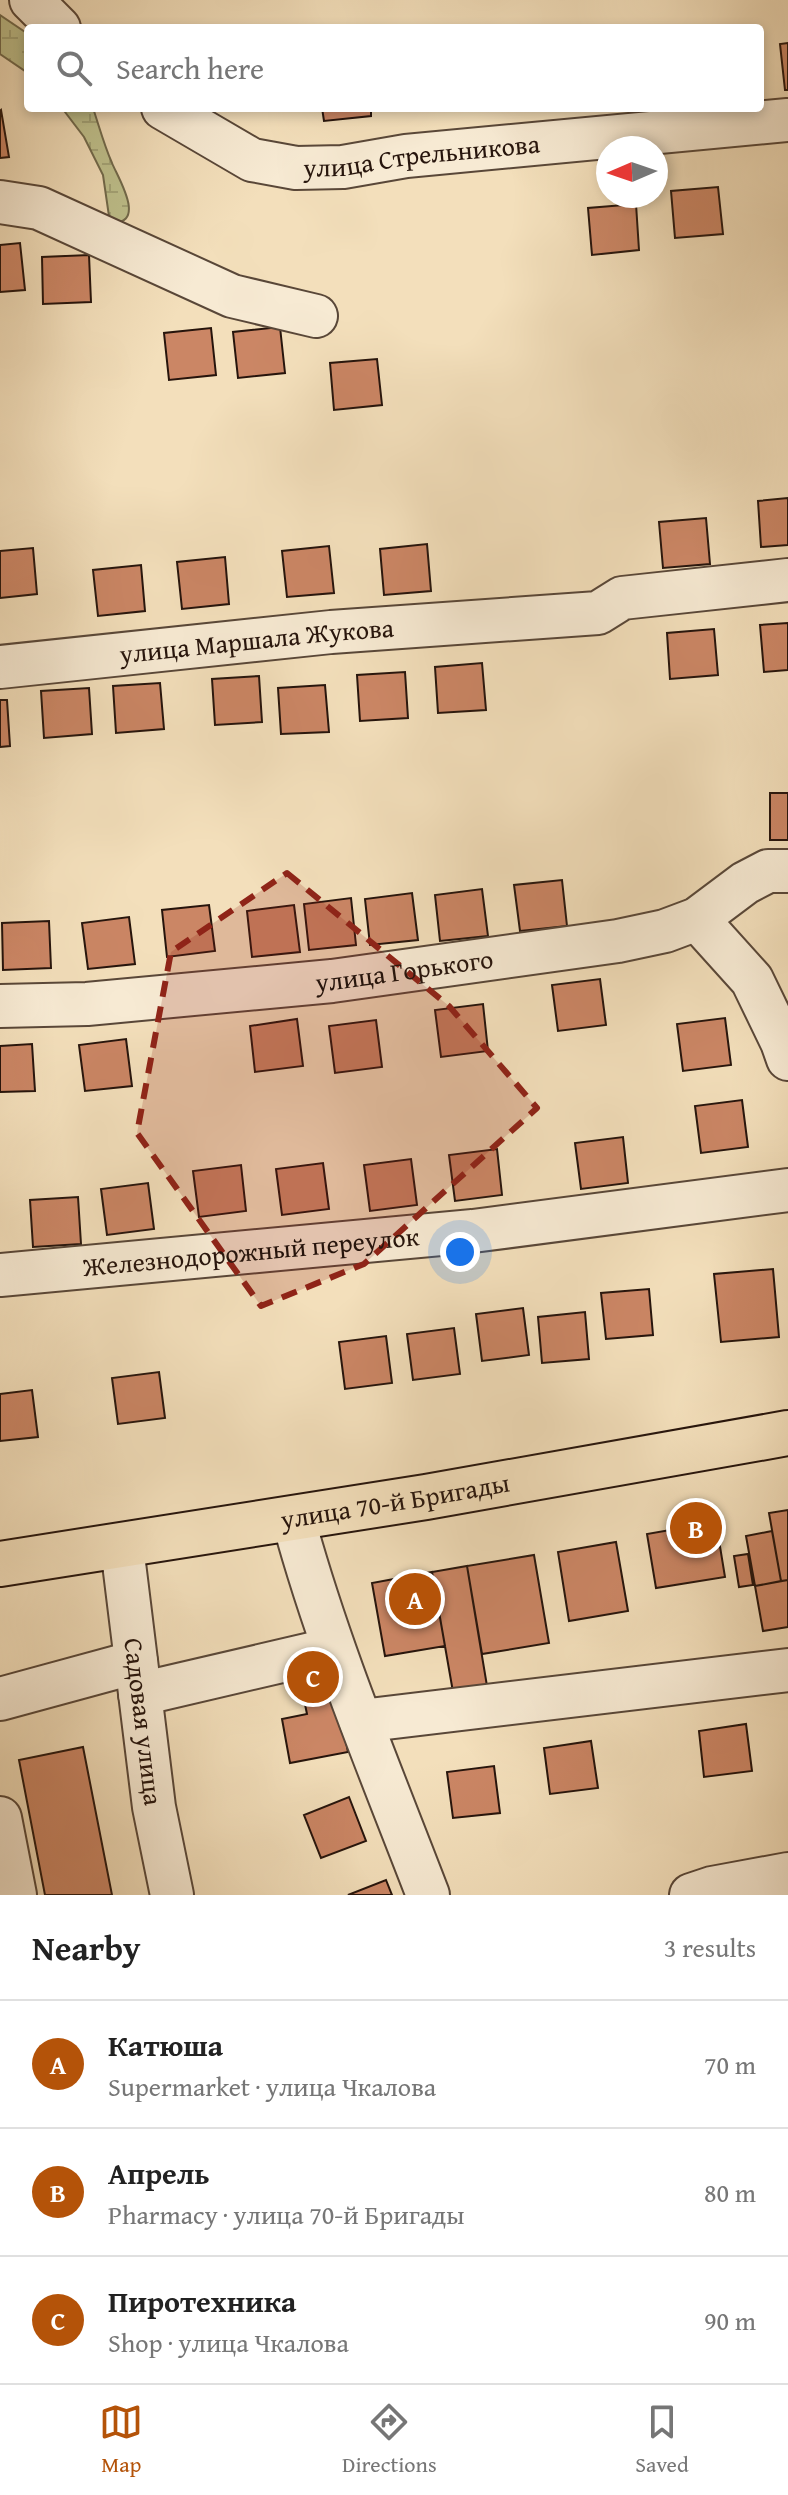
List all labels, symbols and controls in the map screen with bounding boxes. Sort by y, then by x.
search box [24,24,764,112]
icon: search [52,46,96,90]
text: Search here [116,46,264,90]
street label: улица Стрельникова [302,123,542,187]
north arrow [596,136,668,208]
street label: улица Маршала Жукова [116,608,396,673]
street label: улица Горького [312,939,496,1002]
street label: Железнодорожный переулок [80,1216,421,1286]
your location [440,1232,480,1272]
street label: улица 70-й Бригады [277,1463,512,1539]
pin: B [670,1498,722,1558]
pin: A [389,1569,441,1629]
street label: Садовая улица [114,1636,174,1808]
pin: C [287,1647,339,1707]
text: Nearby [32,1923,141,1972]
text: 3 results [664,1928,756,1967]
text: Катюша [108,2023,223,2067]
text: A [50,2045,66,2084]
text: 70 m [704,2045,756,2084]
text: Supermarket · улица Чкалова [108,2067,436,2106]
text: Апрель [108,2151,210,2195]
text: B [50,2173,66,2212]
text: 80 m [704,2173,756,2212]
text: Pharmacy · улица 70-й Бригады [108,2195,464,2234]
text: Пиротехника [108,2279,296,2323]
text: C [51,2301,65,2340]
text: 90 m [704,2301,756,2340]
text: Shop · улица Чкалова [108,2323,349,2362]
tab: Map [99,2400,143,2480]
tab: Directions [342,2400,437,2480]
tab: Saved [635,2400,689,2480]

